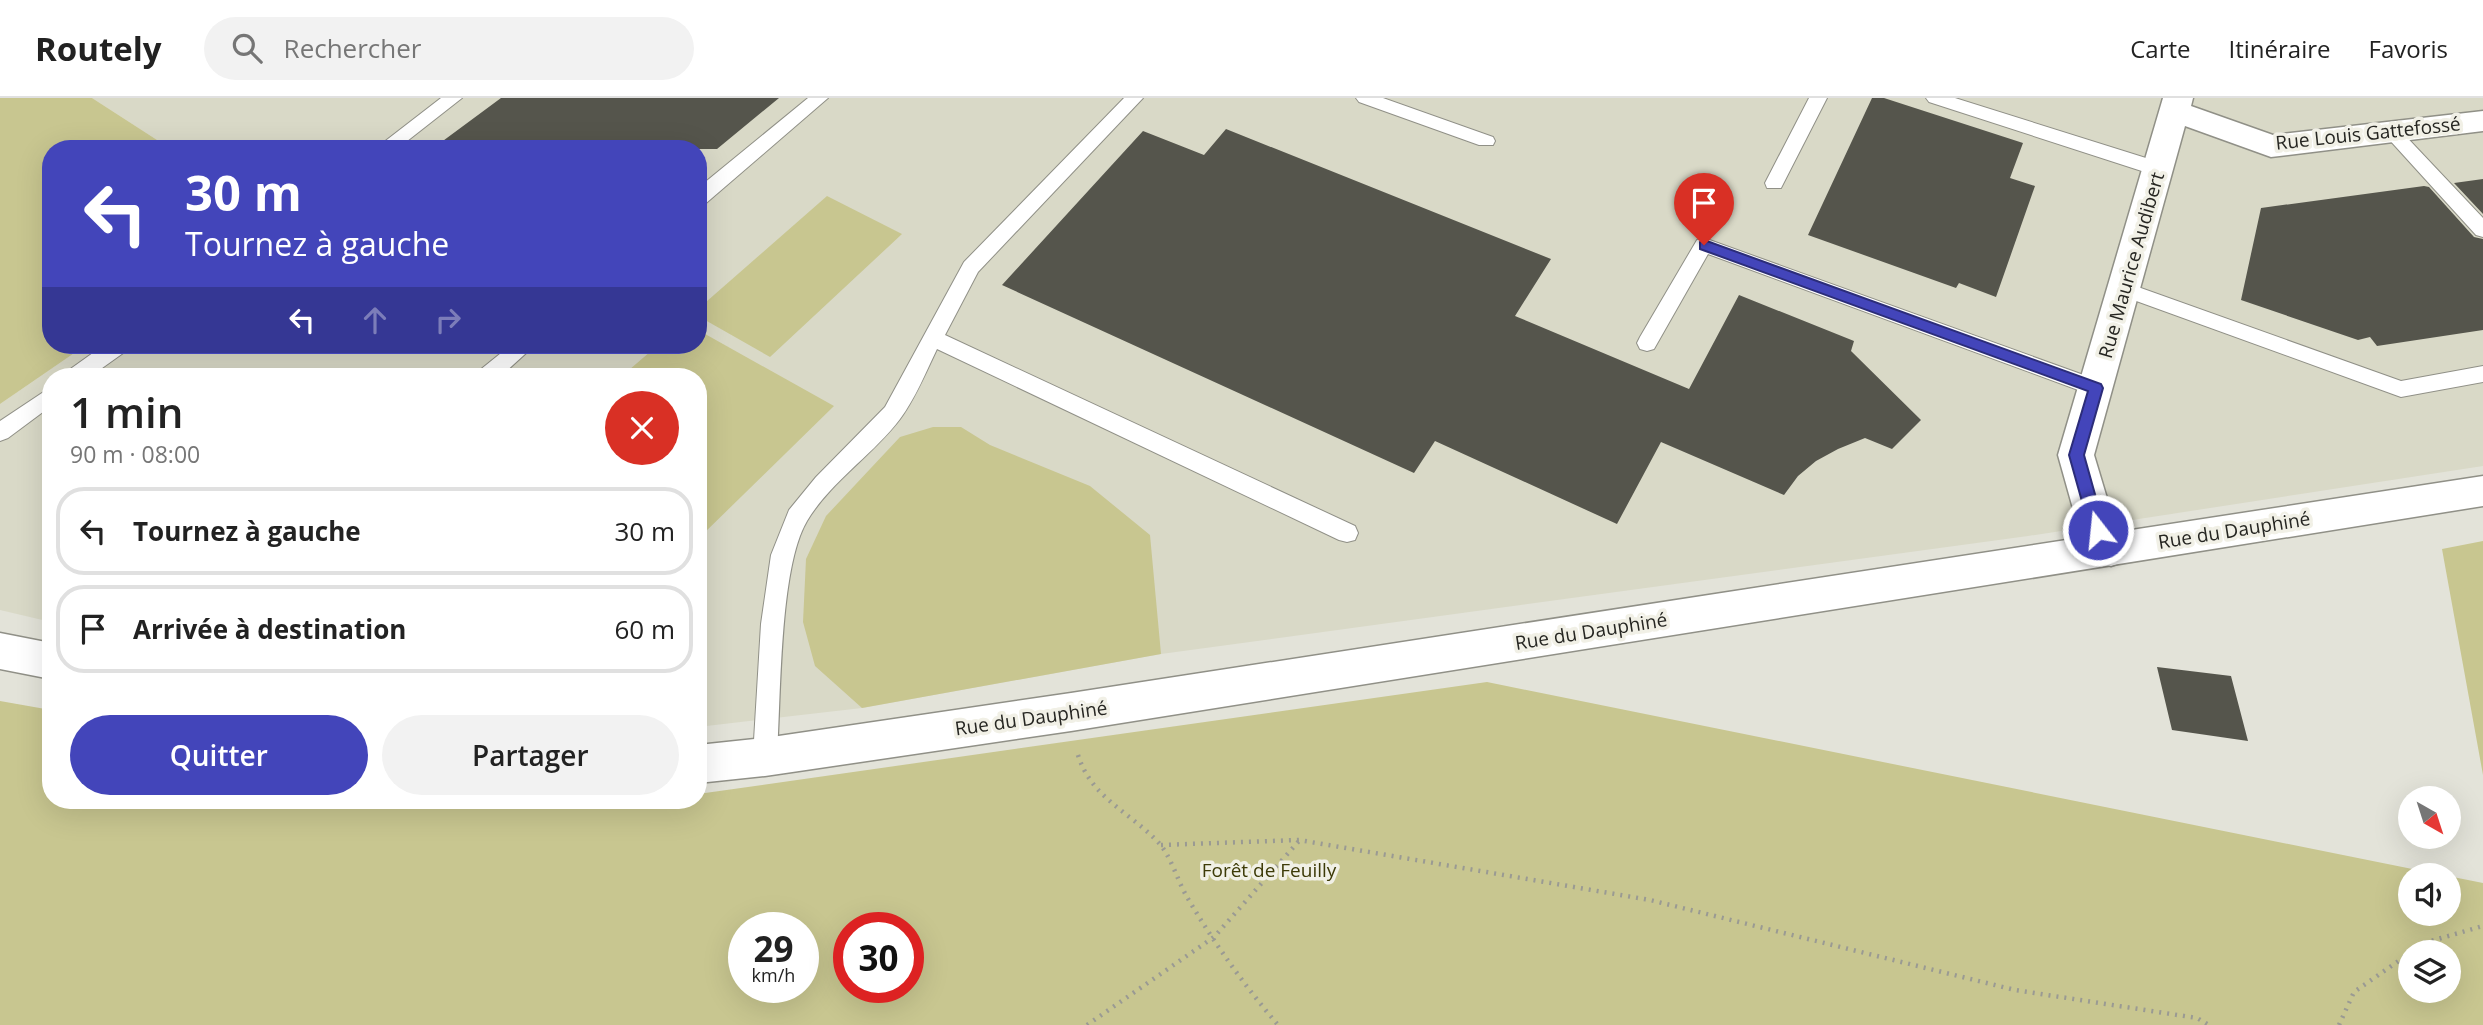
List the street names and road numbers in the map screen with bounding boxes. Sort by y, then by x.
street label: Rue Louis Gattefossé [2274,110,2462,156]
street label: Rue Maurice Audibert [2092,169,2170,361]
street label: Rue du Dauphiné [2156,505,2312,555]
street label: Rue du Dauphiné [1513,606,1669,656]
street label: Rue du Dauphiné [953,694,1109,742]

